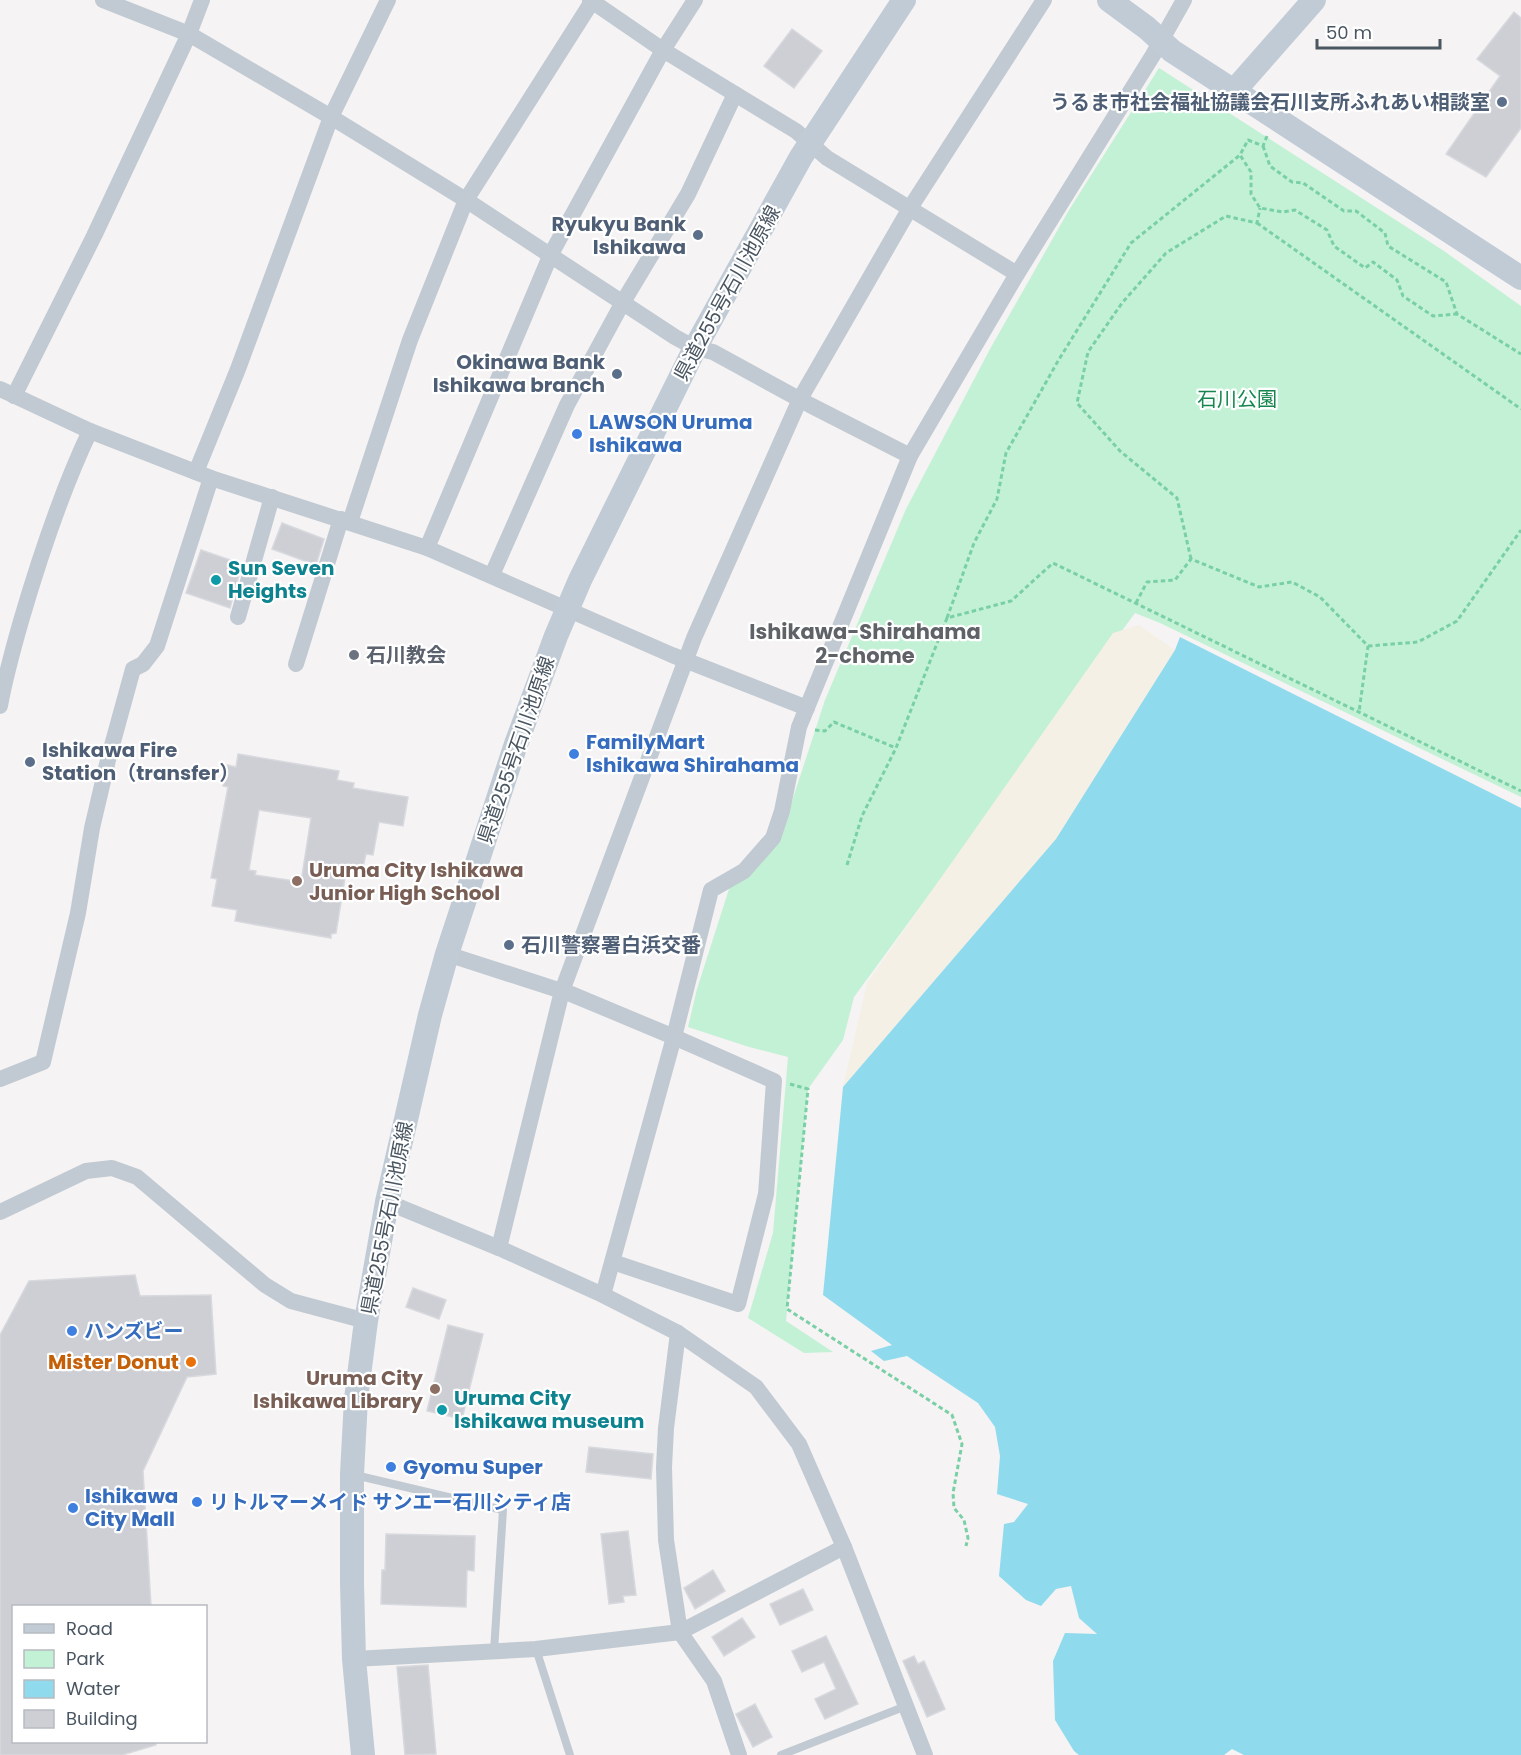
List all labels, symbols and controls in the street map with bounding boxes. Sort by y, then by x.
scale bar [1317,12,1440,50]
text: 50 m [1326,20,1372,45]
place label: うるま市社会福祉協議会石川支所ふれあい相談室 [1050,88,1490,116]
marker: うるま市社会福祉協議会石川支所ふれあい相談室 [1495,95,1509,109]
street label: 県道255号石川池原線 [667,200,787,386]
place label: Ryukyu Bank Ishikawa [552,210,687,261]
marker: Ryukyu Bank Ishikawa [691,228,705,242]
place label: Okinawa Bank Ishikawa branch [433,348,606,399]
marker: Okinawa Bank Ishikawa branch [610,367,624,381]
park label: 石川公園 [1197,385,1277,413]
place label: LAWSON Uruma Ishikawa [589,408,753,459]
marker: LAWSON Uruma Ishikawa [570,427,584,441]
place label: Sun Seven Heights [228,554,334,605]
marker: Sun Seven Heights [209,573,223,587]
district label: Ishikawa-Shirahama 2-chome [749,617,981,670]
place label: 石川教会 [366,641,446,669]
marker: 石川教会 [347,648,361,662]
street label: 県道255号石川池原線 [471,652,561,848]
place label: FamilyMart Ishikawa Shirahama [586,728,799,779]
place label: Ishikawa Fire Station（transfer） [42,736,239,787]
marker: FamilyMart Ishikawa Shirahama [567,747,581,761]
marker: Ishikawa Fire Station（transfer） [23,755,37,769]
place label: Uruma City Ishikawa Junior High School [309,856,524,907]
marker: Uruma City Ishikawa Junior High School [290,874,304,888]
place label: 石川警察署白浜交番 [521,931,701,959]
marker: 石川警察署白浜交番 [502,938,516,952]
street label: 県道255号石川池原線 [354,1119,420,1317]
place label: ハンズビー [84,1317,184,1345]
marker: ハンズビー [65,1324,79,1338]
place label: Mister Donut [48,1348,179,1376]
marker: Mister Donut [184,1355,198,1369]
place label: Uruma City Ishikawa Library [253,1364,423,1415]
marker: Uruma City Ishikawa Library [428,1382,442,1396]
place label: Uruma City Ishikawa museum [454,1384,644,1435]
marker: Uruma City Ishikawa museum [435,1403,449,1417]
place label: Gyomu Super [403,1453,543,1481]
marker: Gyomu Super [384,1460,398,1474]
place label: Ishikawa City Mall [85,1482,178,1533]
place label: リトルマーメイド サンエー石川シティ店 [209,1488,571,1516]
marker: リトルマーメイド サンエー石川シティ店 [190,1495,204,1509]
marker: Ishikawa City Mall [66,1501,80,1515]
legend [12,1605,207,1743]
text: Road [66,1616,113,1641]
text: Park [66,1646,105,1671]
text: Water [66,1676,120,1701]
text: Building [66,1706,138,1731]

